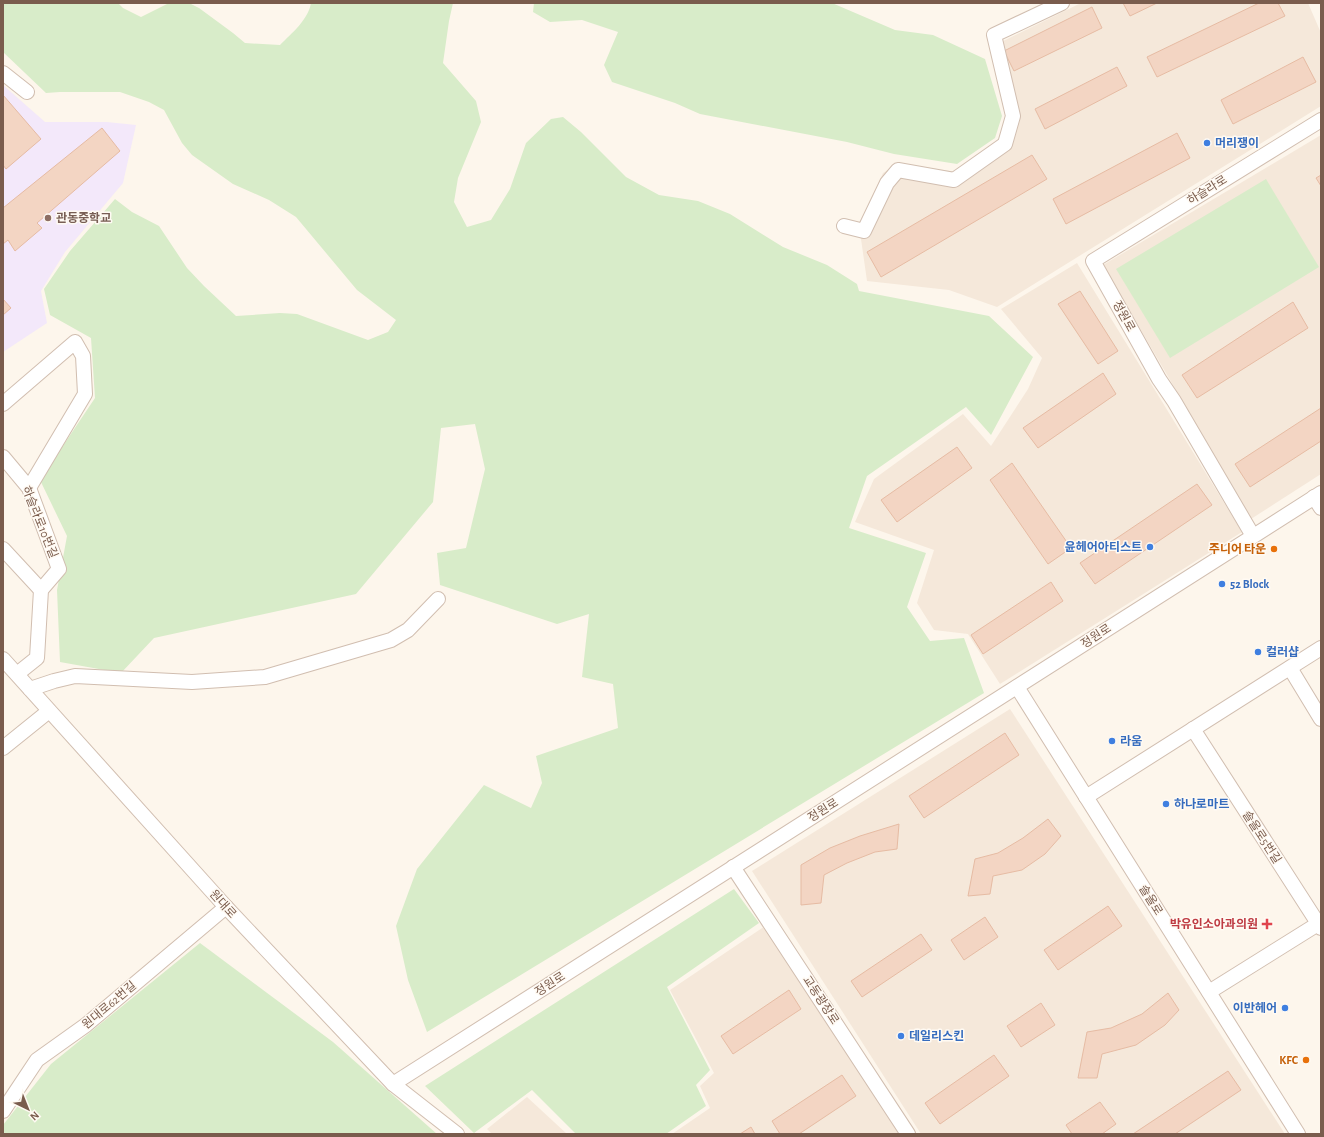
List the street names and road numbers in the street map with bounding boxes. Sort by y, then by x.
street label: 하슬라로 [1185,173,1229,207]
street label: 정원로 [1111,299,1137,333]
street label: 하슬라로10번길 [20,484,60,560]
street label: 정원로 [1079,622,1113,650]
street label: 정원로 [806,796,840,824]
street label: 솔올로5번길 [1241,808,1283,866]
street label: 솔올로 [1137,883,1165,917]
street label: 원대로 [207,888,239,920]
street label: 정원로 [533,970,567,998]
street label: 교동광장로 [801,974,841,1026]
street label: 원대로62번길 [80,979,138,1031]

